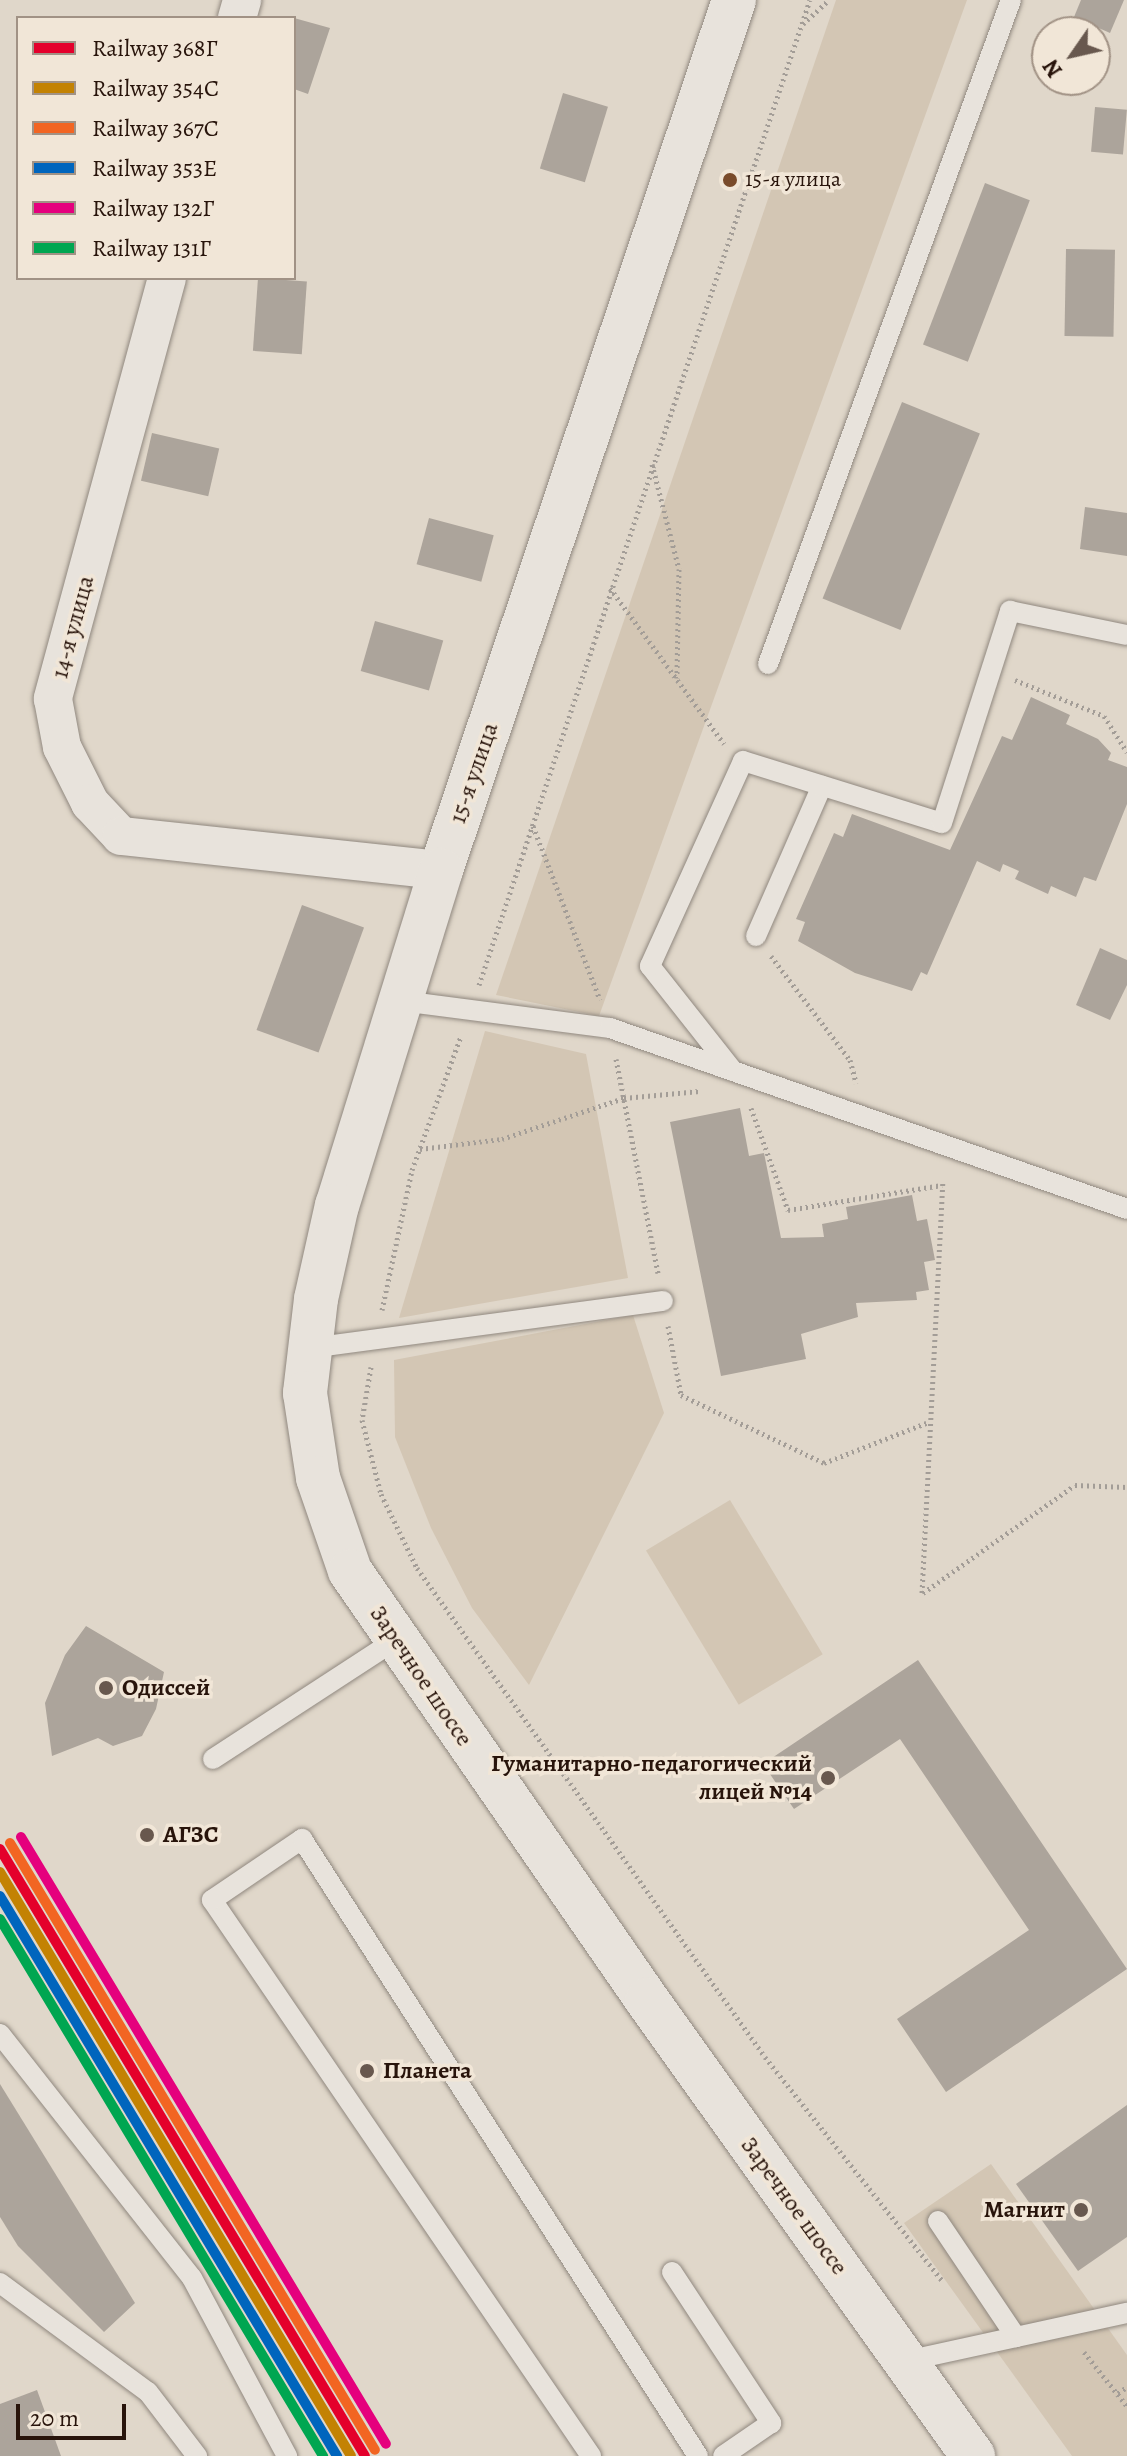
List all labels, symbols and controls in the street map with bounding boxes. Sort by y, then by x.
legend [16,16,296,280]
north arrow [1031,16,1111,96]
text: Railway 368Г [92,32,217,64]
text: N [1036,53,1070,83]
text: Railway 354С [92,72,219,104]
text: Railway 367С [92,112,219,144]
text: Railway 353Е [92,152,217,184]
place label: 15-я улица [745,167,841,193]
marker: 15-я улица [722,172,738,188]
text: Railway 132Г [92,192,214,224]
text: Railway 131Г [92,232,211,264]
street label: 14-я улица [45,572,101,682]
street label: 15-я улица [443,719,505,827]
street label: Заречное шоссе [363,1600,479,1752]
place label: Одиссей [122,1674,210,1702]
marker: Одиссей [97,1679,115,1697]
place label: Гуманитарно-педагогический лицей №14 [491,1750,812,1806]
marker: Гуманитарно-педагогический лицей №14 [819,1769,837,1787]
place label: АГЗС [163,1821,218,1849]
marker: АГЗС [138,1826,156,1844]
place label: Планета [383,2057,472,2085]
marker: Планета [358,2062,376,2080]
street label: Заречное шоссе [734,2131,854,2281]
place label: Магнит [984,2196,1065,2224]
marker: Магнит [1072,2201,1090,2219]
scale bar [20,2388,130,2438]
text: 20 m [30,2402,79,2434]

